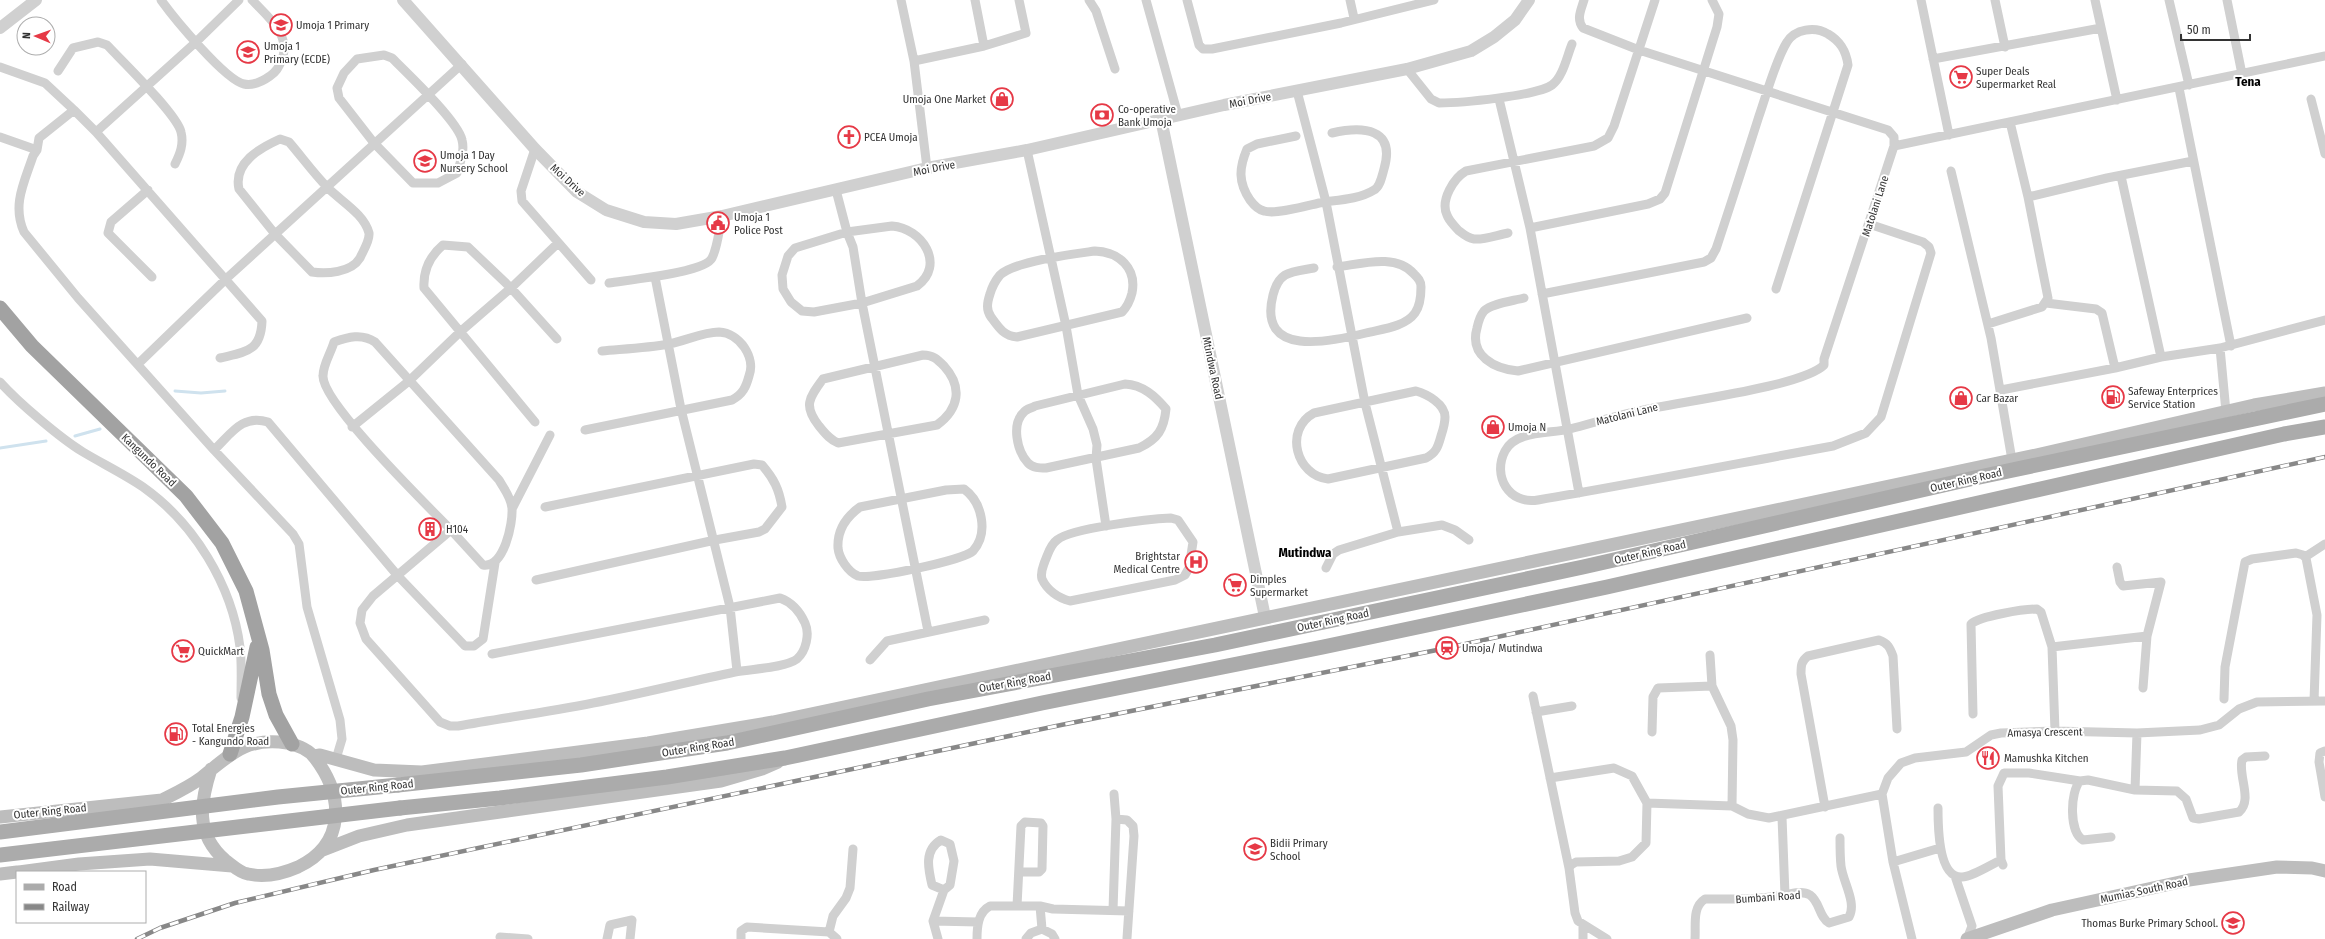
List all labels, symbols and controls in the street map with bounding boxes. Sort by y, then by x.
school or university icon: Umoja 1 Primary [268,12,294,38]
north arrow [16,16,56,56]
scale bar [2181,16,2250,42]
place label: Umoja 1 Primary [296,19,369,32]
text: 50 m [2187,23,2211,37]
text: N [20,32,33,39]
school or university icon: Umoja 1 Primary (ECDE) [235,39,261,65]
place label: Umoja 1 Primary (ECDE) [264,40,330,66]
supermarket icon: Super Deals Supermarket Real [1948,64,1974,90]
place label: Super Deals Supermarket Real [1976,65,2056,91]
district label: Tena [2235,74,2261,89]
shop icon: Umoja One Market [989,86,1015,112]
street label: Moi Drive [1228,90,1272,111]
place label: Umoja One Market [903,93,986,106]
bank icon: Co-operative Bank Umoja [1089,102,1115,128]
place label: Co-operative Bank Umoja [1118,103,1176,129]
church icon: PCEA Umoja [836,124,862,150]
place label: PCEA Umoja [864,131,918,144]
school or university icon: Umoja 1 Day Nursery School [412,148,438,174]
place label: Umoja 1 Day Nursery School [440,149,508,175]
street label: Moi Drive [912,158,956,179]
street label: Moi Drive [548,161,588,199]
street label: Matolani Lane [1860,174,1891,238]
public building icon: Umoja 1 Police Post [705,210,731,236]
place label: Umoja 1 Police Post [734,211,783,237]
street label: Mtindwa Road [1200,336,1225,401]
fuel station icon: Safeway Enterprices Service Station [2100,384,2126,410]
shop icon: Car Bazar [1948,385,1974,411]
place label: Safeway Enterprices Service Station [2128,385,2218,411]
place label: Car Bazar [1976,392,2018,405]
street label: Matolani Lane [1595,401,1659,428]
shop icon: Umoja N [1480,414,1506,440]
place label: Umoja N [1508,421,1546,434]
street label: Kangundo Road [119,431,179,490]
street label: Outer Ring Road [1929,466,2003,495]
building icon: H104 [417,516,443,542]
place label: H104 [446,523,469,536]
street label: Outer Ring Road [1613,538,1687,567]
district label: Mutindwa [1278,545,1332,560]
hospital icon: Brightstar Medical Centre [1183,549,1209,575]
place label: Brightstar Medical Centre [1114,550,1180,576]
supermarket icon: Dimples Supermarket [1222,572,1248,598]
place label: Dimples Supermarket [1250,573,1308,599]
street label: Outer Ring Road [1296,607,1370,634]
station icon: Umoja/ Mutindwa [1434,635,1460,661]
supermarket icon: QuickMart [170,638,196,664]
place label: Umoja/ Mutindwa [1462,642,1543,655]
place label: QuickMart [198,645,244,658]
street label: Outer Ring Road [978,670,1052,695]
fuel station icon: Total Energies - Kangundo Road [163,721,189,747]
place label: Total Energies - Kangundo Road [192,722,269,748]
street label: Amasya Crescent [2007,725,2083,740]
street label: Outer Ring Road [661,735,735,760]
restaurant icon: Mamushka Kitchen [1975,745,2001,771]
place label: Mamushka Kitchen [2004,752,2089,765]
street label: Outer Ring Road [340,777,414,798]
street label: Outer Ring Road [13,801,87,822]
school or university icon: Bidii Primary School [1242,836,1268,862]
place label: Bidii Primary School [1270,837,1328,863]
legend [16,871,146,923]
street label: Mumias South Road [2099,875,2189,906]
text: Road [52,880,77,894]
street label: Bumbani Road [1735,889,1801,906]
text: Railway [52,900,90,914]
school or university icon: Thomas Burke Primary School. [2220,910,2246,936]
place label: Thomas Burke Primary School. [2081,917,2218,930]

